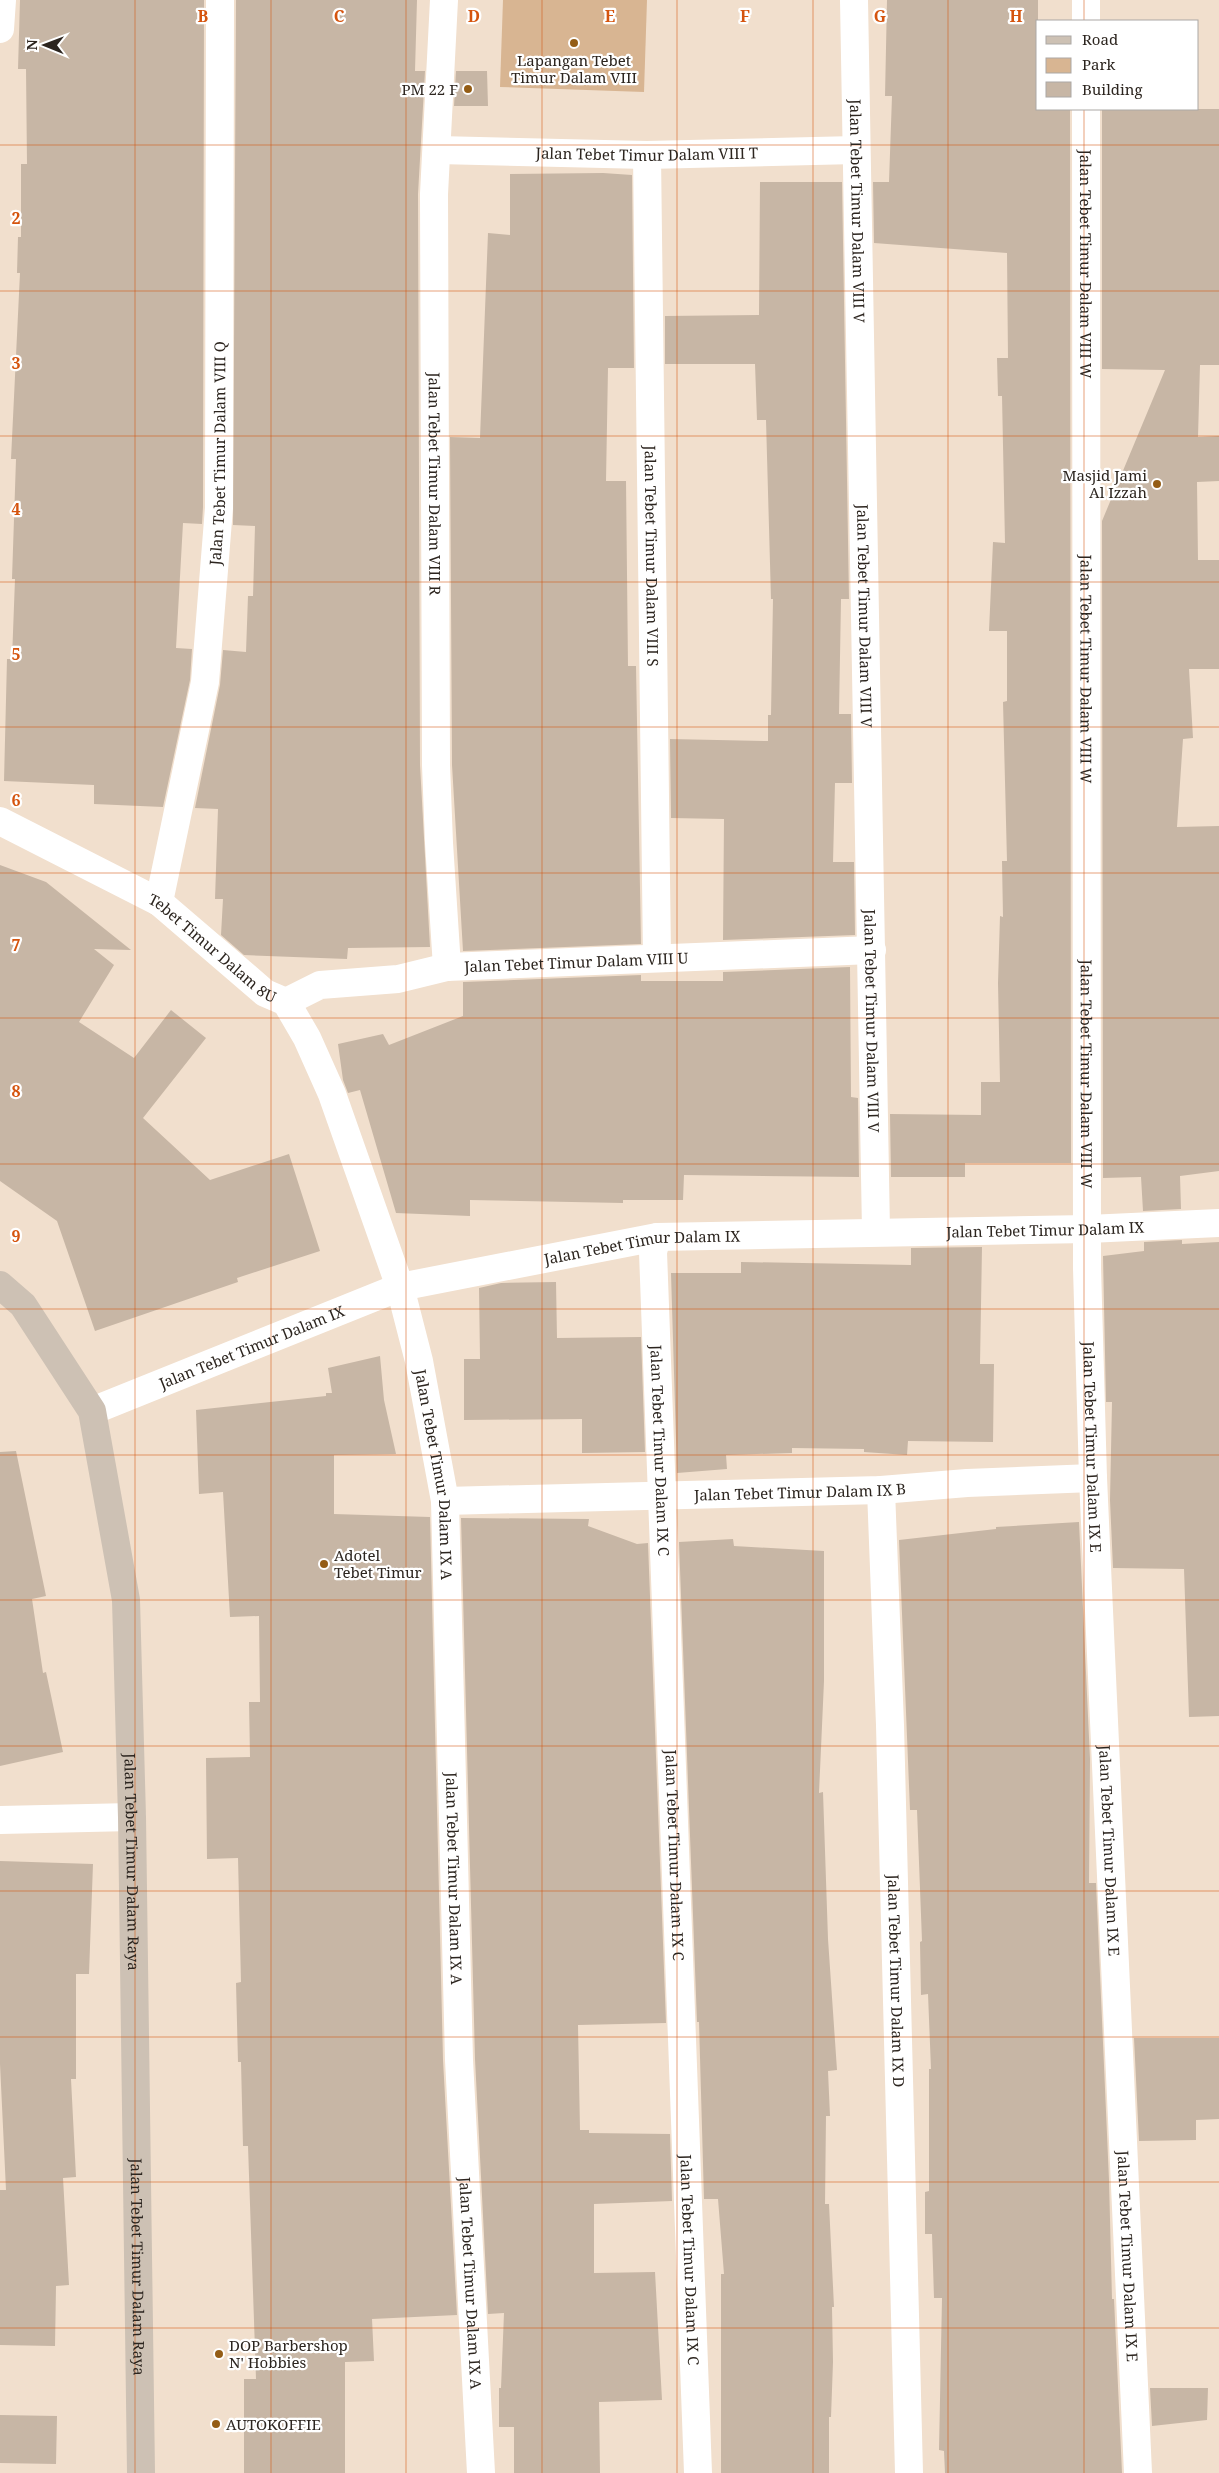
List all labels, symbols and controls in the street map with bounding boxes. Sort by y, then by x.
text: B [198,5,209,27]
text: C [334,5,345,27]
text: D [468,5,480,27]
text: E [605,5,615,27]
text: F [740,5,750,27]
text: G [874,5,886,27]
text: H [1009,5,1023,27]
north arrow [20,20,70,70]
legend [1036,20,1199,110]
text: Road [1082,29,1118,49]
marker: Lapangan Tebet Timur Dalam VIII [568,37,580,49]
text: N [22,39,41,50]
place label: Lapangan Tebet Timur Dalam VIII [511,50,637,87]
text: Park [1082,54,1116,74]
place label: PM 22 F [401,79,458,99]
text: Building [1082,79,1143,99]
marker: PM 22 F [462,83,474,95]
street label: Jalan Tebet Timur Dalam VIII V [846,98,870,324]
street label: Jalan Tebet Timur Dalam VIII T [534,142,758,165]
street label: Jalan Tebet Timur Dalam VIII W [1076,148,1096,379]
text: 2 [11,207,21,229]
street label: Jalan Tebet Timur Dalam VIII Q [204,341,229,567]
text: 3 [11,352,21,374]
street label: Jalan Tebet Timur Dalam VIII R [425,371,445,596]
street label: Jalan Tebet Timur Dalam VIII S [641,444,663,667]
place label: Masjid Jami Al Izzah [1063,465,1147,502]
marker: Masjid Jami Al Izzah [1151,478,1163,490]
text: 4 [11,498,21,520]
street label: Jalan Tebet Timur Dalam VIII V [853,503,877,729]
street label: Jalan Tebet Timur Dalam VIII W [1076,553,1097,784]
text: 5 [11,643,21,665]
text: 6 [11,789,21,811]
street label: Tebet Timur Dalam 8U [145,888,280,1007]
street label: Jalan Tebet Timur Dalam VIII V [860,908,884,1134]
text: 7 [11,934,21,956]
street label: Jalan Tebet Timur Dalam VIII U [463,947,689,976]
street label: Jalan Tebet Timur Dalam VIII W [1077,958,1097,1189]
text: 8 [11,1080,21,1102]
street label: Jalan Tebet Timur Dalam IX [945,1216,1145,1242]
text: 9 [11,1225,21,1247]
street label: Jalan Tebet Timur Dalam IX [541,1225,740,1269]
street label: Jalan Tebet Timur Dalam IX [155,1300,347,1393]
street label: Jalan Tebet Timur Dalam IX E [1079,1340,1106,1553]
street label: Jalan Tebet Timur Dalam IX C [646,1343,674,1556]
street label: Jalan Tebet Timur Dalam IX A [411,1367,457,1581]
street label: Jalan Tebet Timur Dalam IX B [693,1478,907,1505]
place label: Adotel Tebet Timur [334,1545,422,1582]
marker: Adotel Tebet Timur [318,1558,330,1570]
street label: Jalan Tebet Timur Dalam IX E [1095,1743,1125,1957]
street label: Jalan Tebet Timur Dalam IX C [661,1748,689,1961]
street label: Jalan Tebet Timur Dalam Raya [120,1752,144,1971]
street label: Jalan Tebet Timur Dalam IX A [442,1771,467,1985]
street label: Jalan Tebet Timur Dalam IX D [884,1873,909,2088]
street label: Jalan Tebet Timur Dalam IX E [1113,2149,1143,2362]
street label: Jalan Tebet Timur Dalam IX C [676,2153,704,2366]
street label: Jalan Tebet Timur Dalam Raya [127,2157,150,2376]
street label: Jalan Tebet Timur Dalam IX A [455,2175,487,2390]
place label: DOP Barbershop N' Hobbies [229,2335,348,2372]
marker: DOP Barbershop N' Hobbies [213,2348,225,2360]
place label: AUTOKOFFIE [226,2414,321,2434]
marker: AUTOKOFFIE [210,2418,222,2430]

